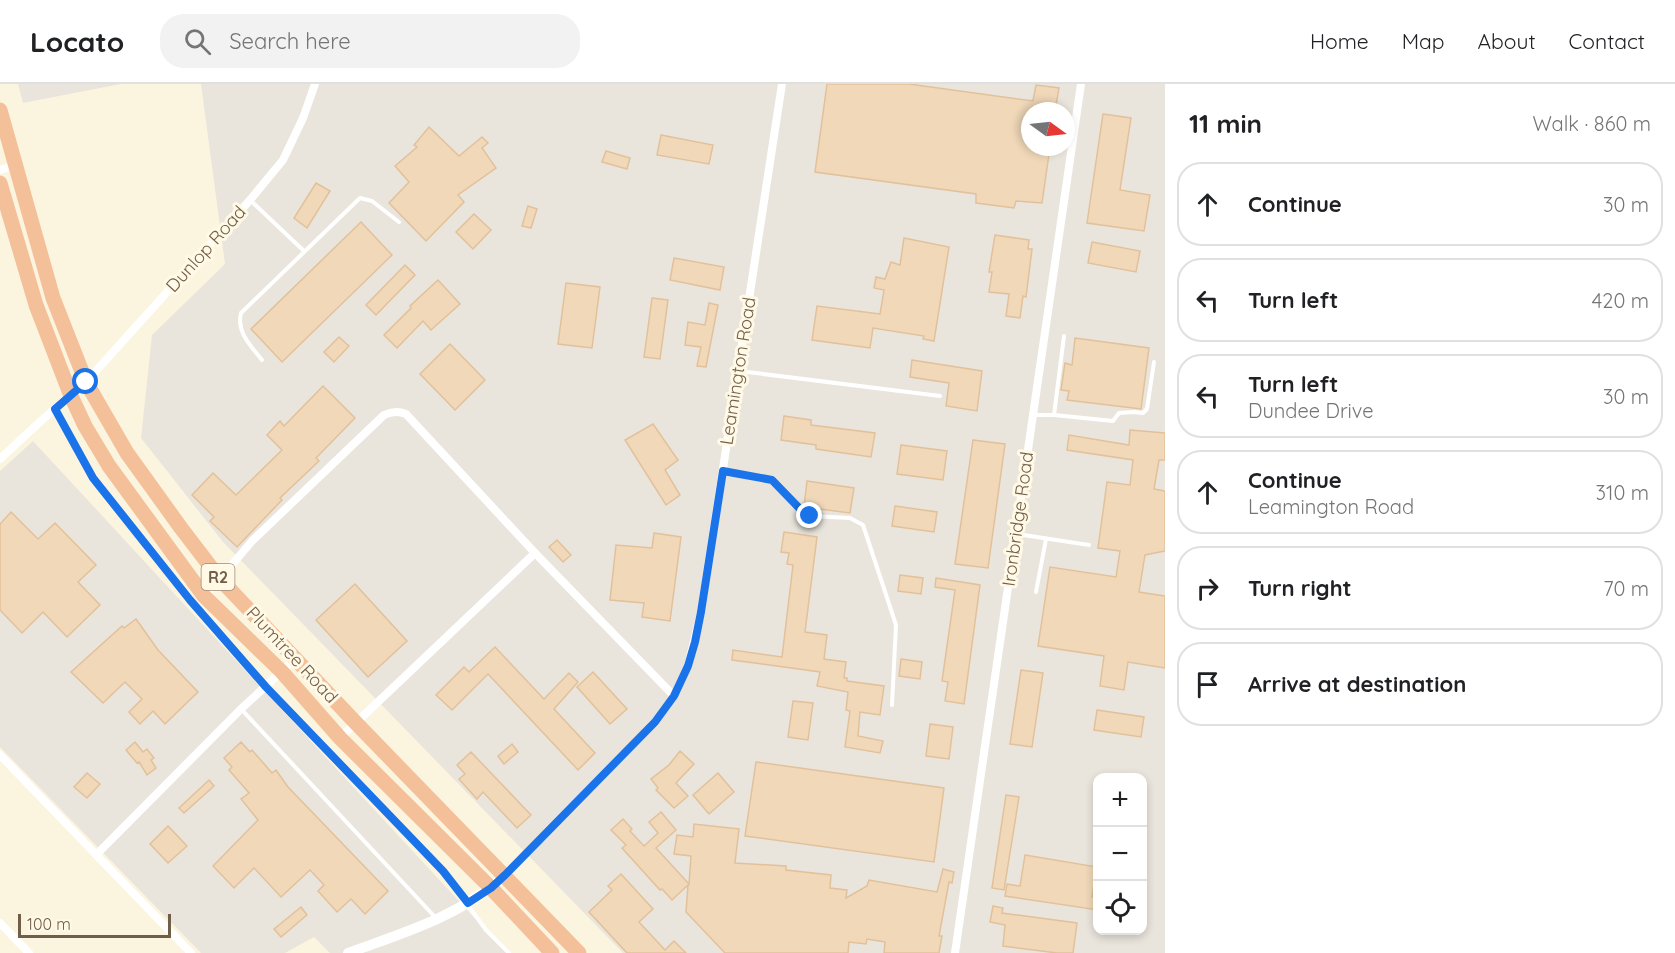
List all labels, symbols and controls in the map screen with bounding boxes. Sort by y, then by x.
search box [160,14,580,68]
text: Locato [30,24,124,59]
icon: search [181,25,214,58]
text: Search here [229,27,351,55]
text: Home [1310,28,1369,54]
text: Map [1402,28,1445,54]
text: About [1478,28,1536,54]
text: Contact [1569,28,1645,54]
north arrow [1021,102,1075,156]
text: 11 min [1189,107,1262,140]
text: Walk · 860 m [1532,111,1651,136]
icon: ahead [1191,188,1224,221]
text: Continue [1248,190,1342,218]
text: 30 m [1603,192,1649,217]
street label: Dunlop Road [161,201,251,297]
icon: left [1191,284,1224,317]
text: Turn left [1248,286,1338,314]
text: 420 m [1592,288,1649,313]
street label: Leamington Road [714,295,761,447]
route start [72,368,98,394]
text: Turn left [1248,370,1338,398]
icon: left [1191,380,1224,413]
text: 30 m [1603,384,1649,409]
text: Dundee Drive [1248,398,1374,423]
street label: Ironbridge Road [997,450,1038,588]
text: Continue [1248,466,1342,494]
icon: ahead [1191,476,1224,509]
text: 310 m [1596,480,1649,505]
text: Leamington Road [1248,494,1414,519]
route end [796,502,822,528]
road number: R2 [202,564,234,590]
icon: right [1191,572,1224,605]
text: Turn right [1248,574,1352,602]
text: 70 m [1603,576,1649,601]
street label: Plumtree Road [242,601,343,708]
icon: arrive [1191,668,1224,701]
text: Arrive at destination [1248,670,1466,698]
map controls [1093,773,1147,935]
button: + [1093,773,1147,827]
button: − [1093,827,1147,881]
button: locate [1093,881,1147,935]
scale bar [18,911,171,938]
text: 100 m [27,914,71,934]

